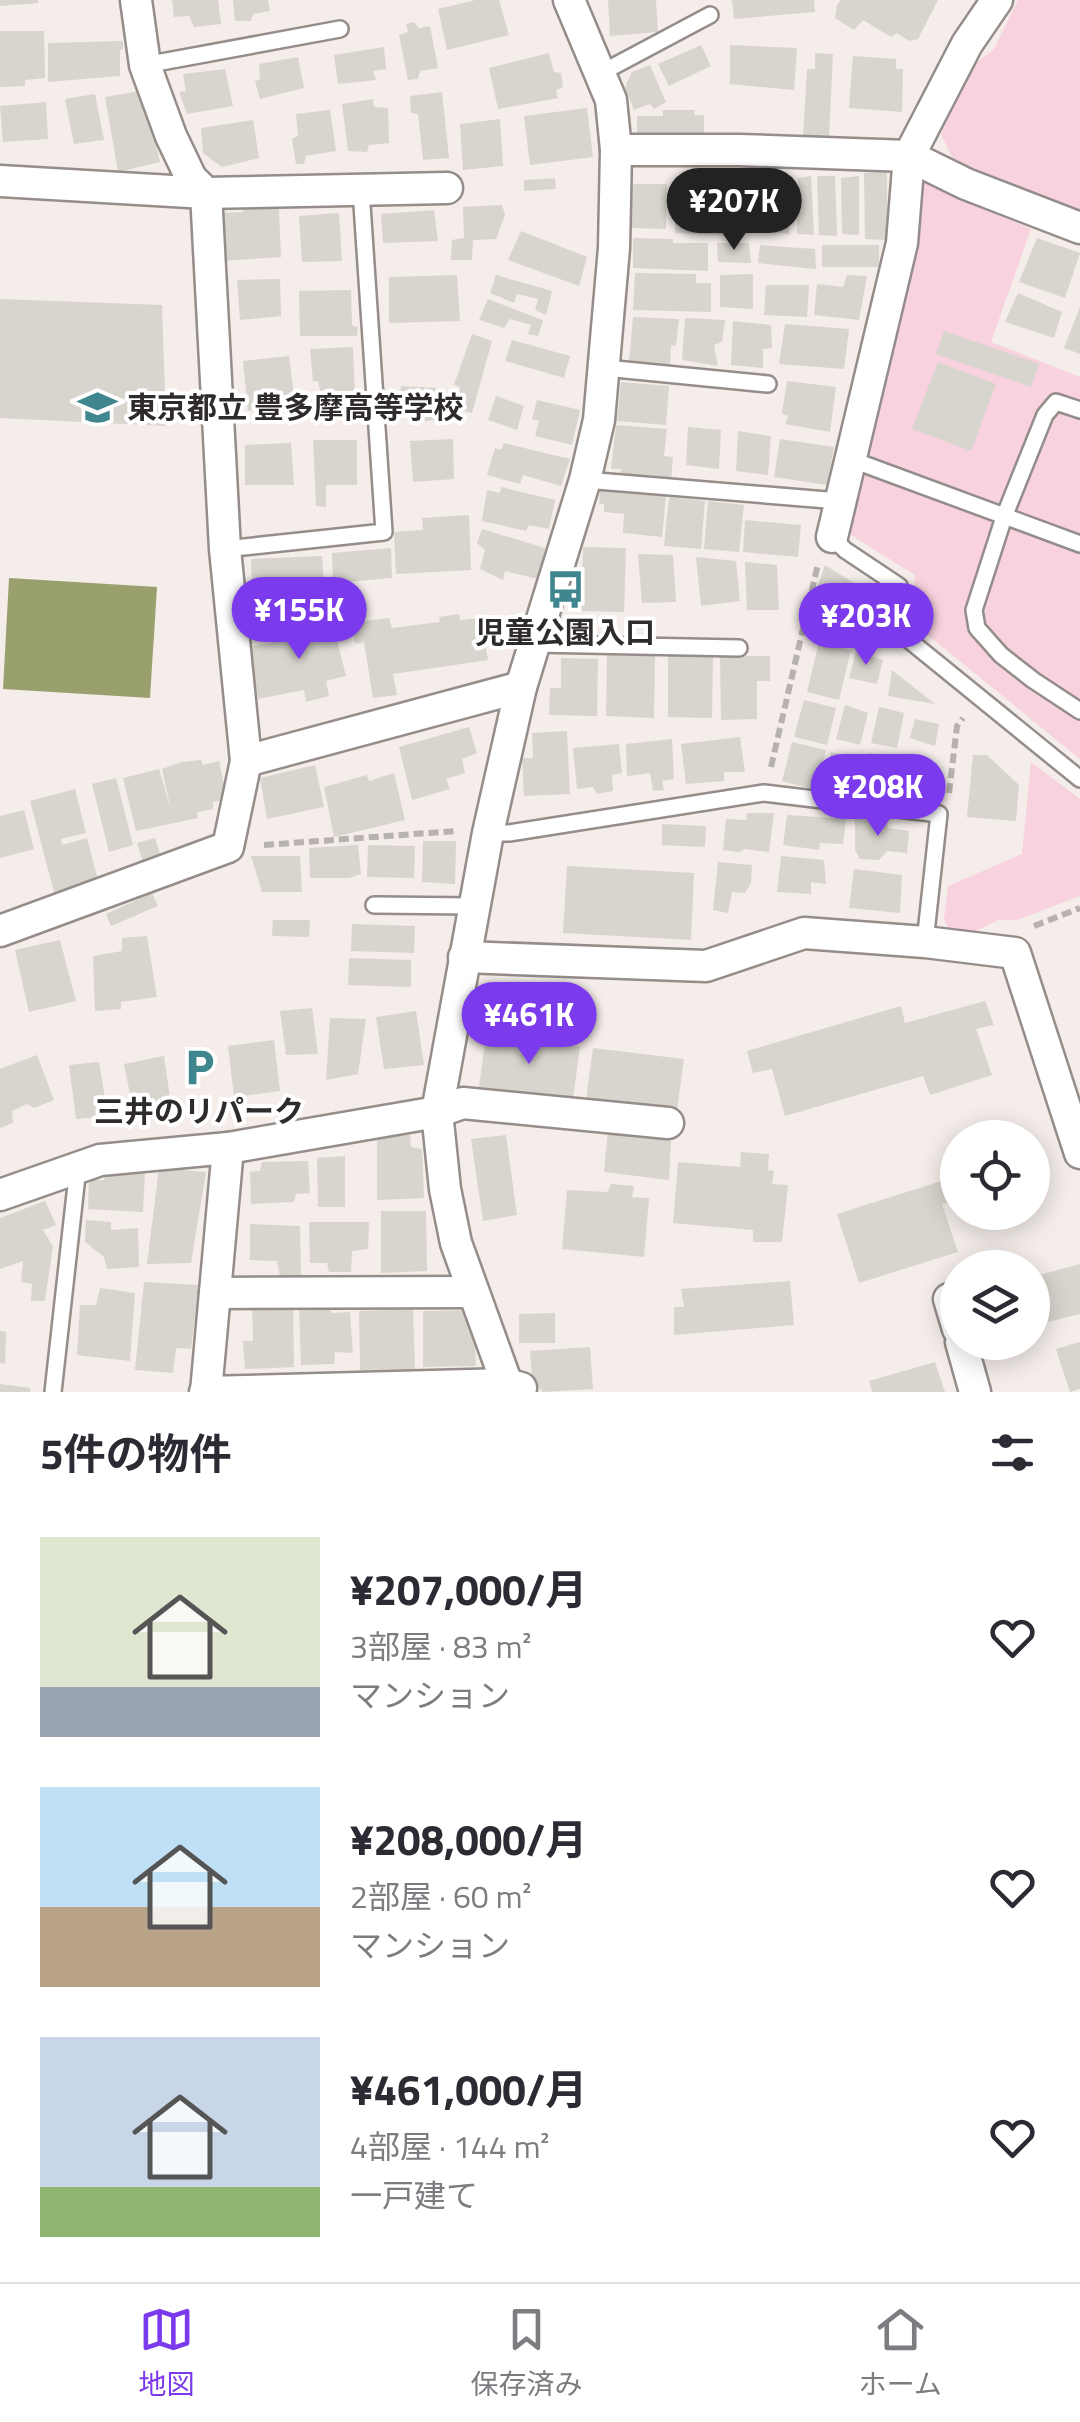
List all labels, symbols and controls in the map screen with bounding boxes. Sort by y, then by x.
pin: ¥207K [664,168,804,253]
text: ¥207K [689,176,779,224]
place label: 東京都立 豊多摩高等学校 [127,384,464,430]
school or university icon: 東京都立 豊多摩高等学校 [76,387,118,429]
bus stop icon: 児童公園入口 [544,568,586,610]
pin: ¥155K [229,577,369,662]
pin: ¥203K [796,583,936,668]
text: ¥155K [254,585,344,633]
text: ¥203K [821,591,911,639]
place label: 児童公園入口 [475,609,655,655]
pin: ¥208K [808,754,948,839]
text: ¥208K [833,762,923,810]
pin: ¥461K [459,982,599,1067]
text: ¥461K [484,990,574,1038]
parking icon: 三井のリパーク [178,1047,220,1089]
place label: 三井のリパーク [94,1088,304,1134]
map controls [940,1120,1050,1360]
button: locate [940,1120,1050,1230]
button: layers [940,1250,1050,1360]
text: 5件の物件 [40,1421,232,1485]
icon: filters [985,1425,1040,1480]
text: ¥207,000/月 [350,1557,587,1621]
icon: home [120,1577,240,1697]
icon: heart [985,1610,1040,1665]
text: 3部屋 · 83 m² [350,1622,532,1670]
text: マンション [350,1671,510,1719]
text: ¥208,000/月 [350,1807,587,1871]
icon: home [120,1827,240,1947]
icon: heart [985,1860,1040,1915]
text: 2部屋 · 60 m² [350,1872,532,1920]
text: マンション [350,1921,510,1969]
text: ¥461,000/月 [350,2057,587,2121]
icon: home [120,2077,240,2197]
icon: heart [985,2110,1040,2165]
text: 4部屋 · 144 m² [350,2122,549,2170]
text: 一戸建て [350,2171,478,2219]
tab: 地図 [138,2302,194,2405]
tab: 保存済み [470,2302,582,2405]
tab: ホーム [859,2302,942,2405]

